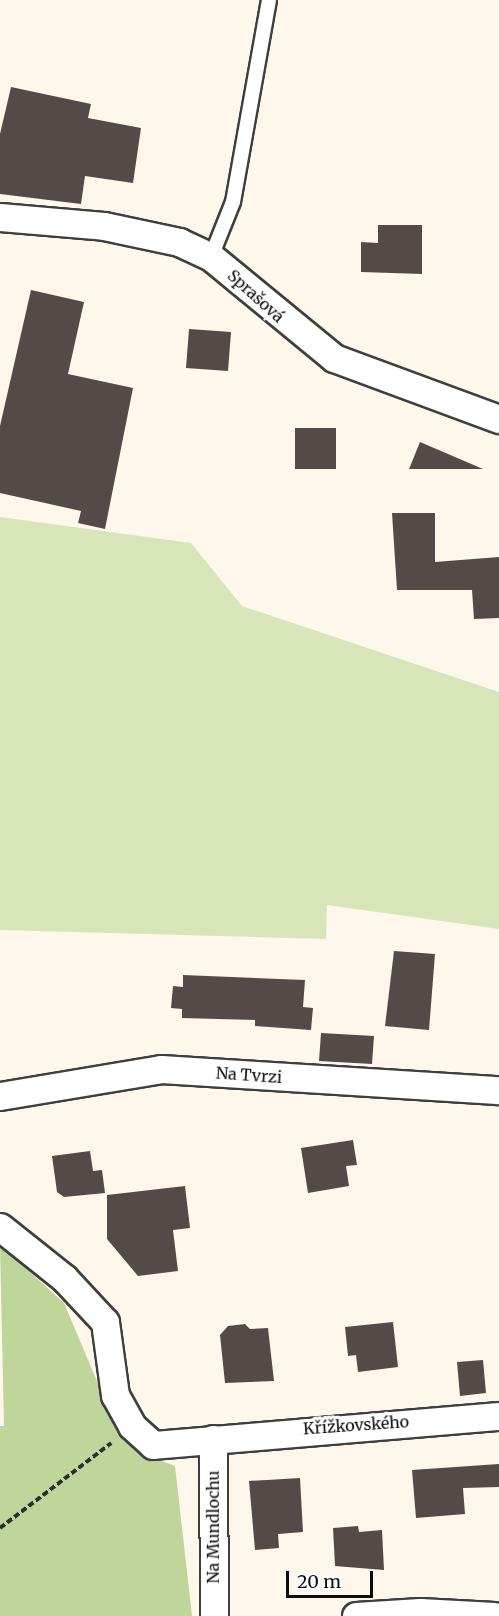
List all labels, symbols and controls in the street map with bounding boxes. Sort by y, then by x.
street label: Sprašová [224,266,288,326]
street label: Na Tvrzi [215,1063,283,1087]
street label: Křížkovského [302,1412,410,1438]
street label: Na Mundlochu [203,1470,223,1584]
scale bar [289,1559,376,1597]
text: 20 m [297,1570,341,1593]

